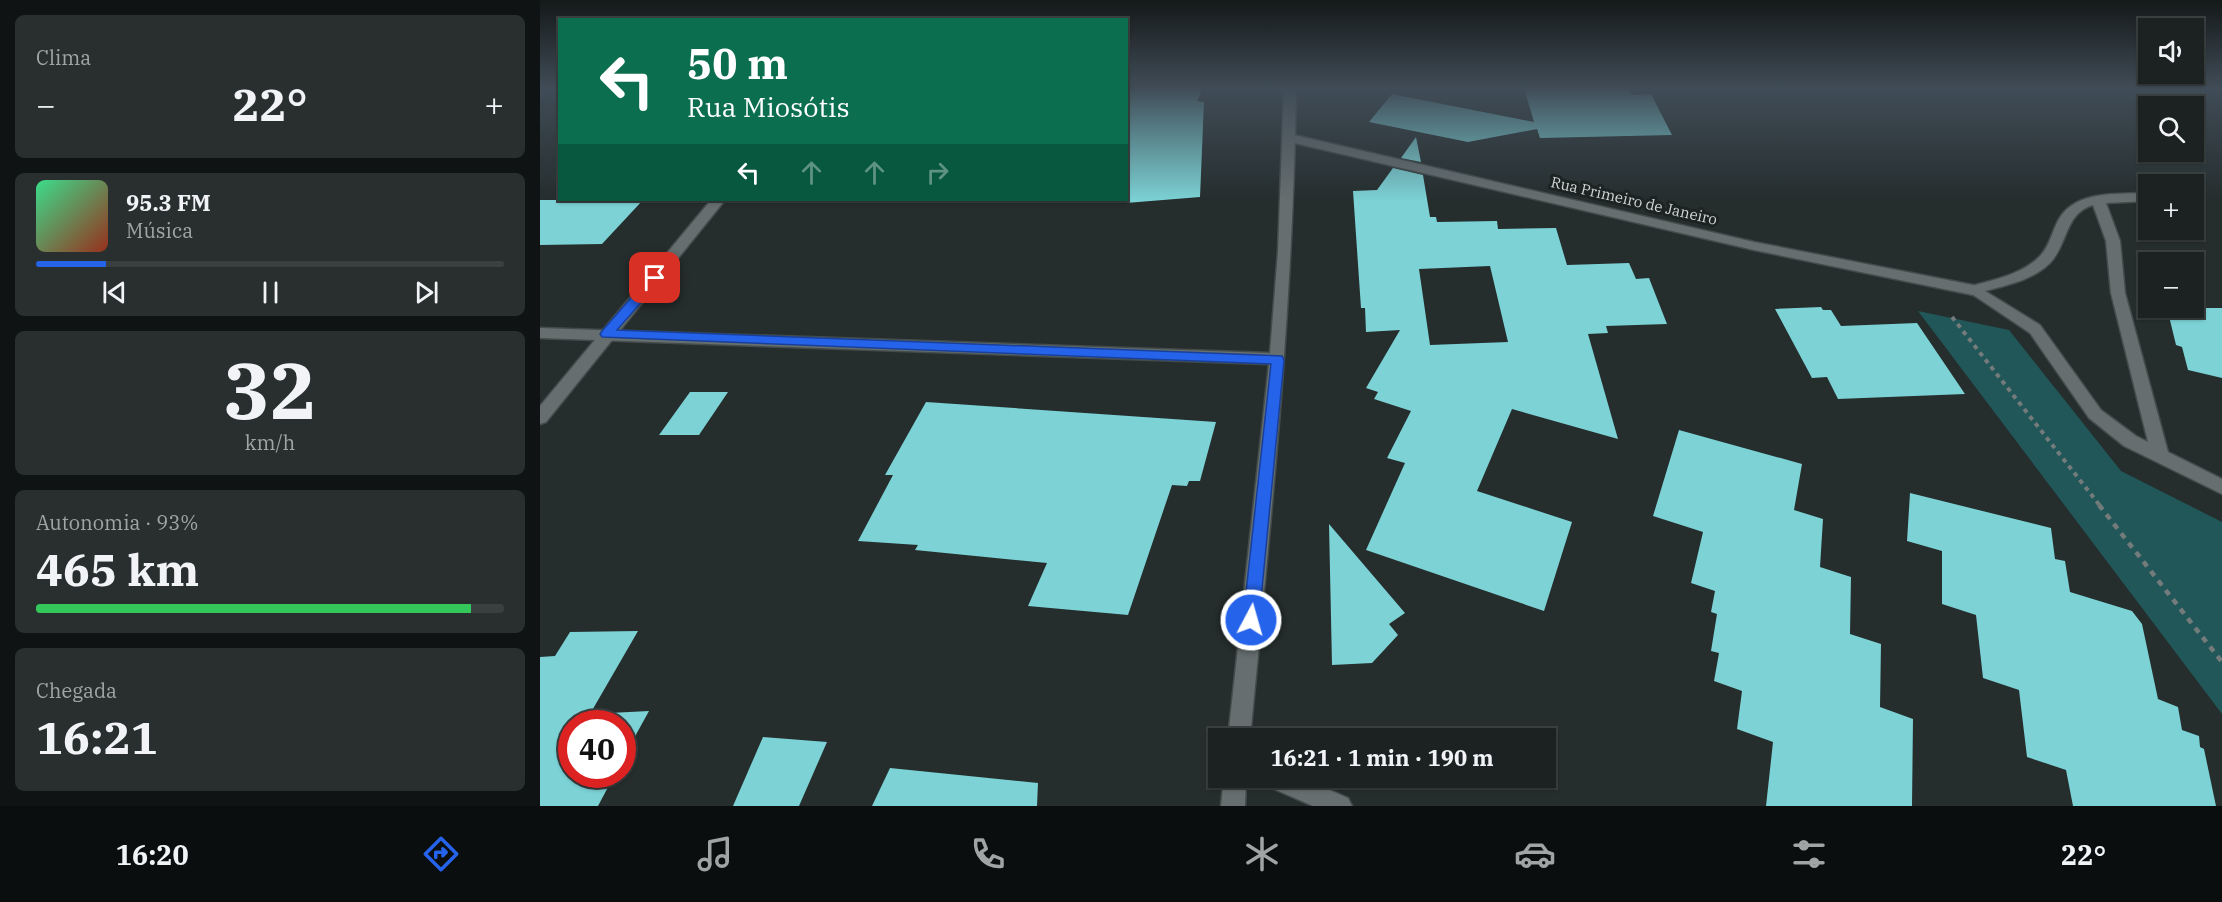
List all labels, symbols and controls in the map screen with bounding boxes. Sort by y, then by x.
map controls [2138,18,2204,318]
button: sound [2138,18,2204,84]
text: 50 m [687,36,788,91]
icon: left [588,42,666,120]
text: Clima [36,44,91,71]
text: 22° [232,75,308,133]
text: − [36,83,56,126]
text: + [484,83,504,126]
text: Rua Miosótis [687,89,850,124]
button: search [2138,96,2204,162]
icon: left [732,156,765,189]
icon: ahead [795,156,828,189]
icon: ahead [858,156,891,189]
icon: right [921,156,954,189]
street label: Rua Primeiro de Janeiro [1549,172,1719,229]
button: + [2138,174,2204,240]
text: 95.3 FM [126,188,211,217]
text: Música [126,217,193,244]
pin [629,252,680,303]
button: − [2138,252,2204,318]
icon: arrive [638,261,671,294]
icon: previous [98,276,131,309]
icon: pause [254,276,287,309]
icon: next [410,276,443,309]
text: 32 [223,339,317,440]
text: km/h [245,429,295,456]
text: Autonomia · 93% [36,509,198,536]
text: 465 km [36,540,199,598]
position arrow [1219,588,1283,652]
text: Chegada [36,677,117,704]
text: 16:21 [36,708,158,766]
speed limit sign: 40 [558,710,636,788]
text: 16:21 · 1 min · 190 m [1270,743,1494,772]
icon: directions [420,833,462,875]
icon: music [694,833,736,875]
icon: phone [967,833,1009,875]
icon: climate [1241,833,1283,875]
icon: car [1514,833,1556,875]
icon: filters [1788,833,1830,875]
text: 16:20 [116,837,189,872]
text: 22° [2061,837,2106,872]

